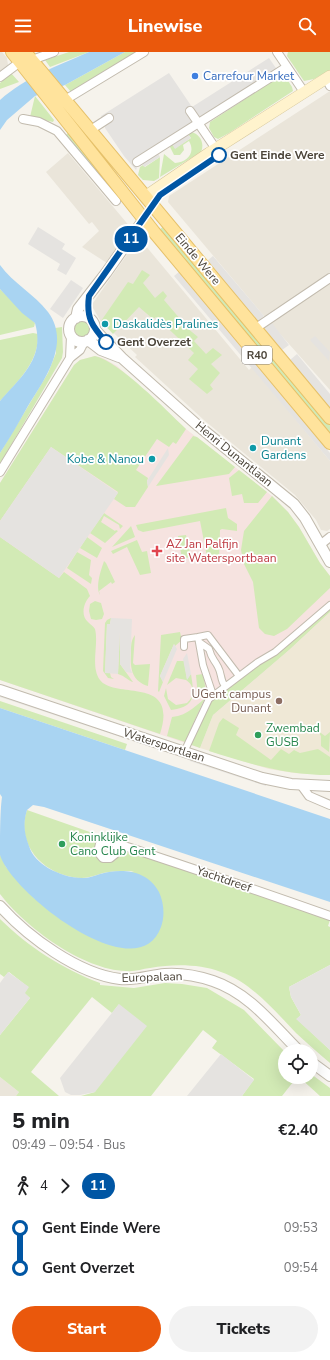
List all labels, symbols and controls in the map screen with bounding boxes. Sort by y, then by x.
text: Linewise [128,14,202,38]
icon: menu [12,15,34,37]
icon: search [296,15,318,37]
place label: Carrefour Market [203,68,295,84]
marker: Carrefour Market [190,71,200,81]
marker: Gent Einde Were [211,147,227,163]
place label: Gent Einde Were [230,147,325,163]
line badge: 11 [113,226,149,252]
text: 11 [123,229,139,248]
street label: Einde Were [172,230,224,288]
place label: Daskalidès Pralines [113,316,219,332]
marker: Daskalidès Pralines [100,319,110,329]
marker: Gent Overzet [98,334,114,350]
place label: Gent Overzet [117,334,191,350]
road number: R40 [242,346,272,364]
street label: Henri Dunantlaan [192,418,276,490]
place label: Dunant Gardens [261,433,306,463]
marker: Dunant Gardens [248,443,258,453]
place label: Kobe & Nanou [67,451,144,467]
marker: Kobe & Nanou [147,454,157,464]
place label: AZ Jan Palfijn site Watersportbaan [166,536,277,566]
marker: AZ Jan Palfijn site Watersportbaan [151,545,163,557]
place label: UGent campus Dunant [191,686,272,716]
marker: UGent campus Dunant [274,696,284,706]
place label: Zwembad GUSB [266,720,320,750]
street label: Watersportlaan [121,724,207,766]
marker: Zwembad GUSB [253,730,263,740]
place label: Koninklijke Cano Club Gent [70,829,156,859]
marker: Koninklijke Cano Club Gent [57,839,67,849]
street label: Yachtdreef [193,862,255,896]
street label: Europalaan [121,968,183,986]
map controls [278,1044,318,1084]
button: locate [278,1044,318,1084]
text: 5 min [12,1106,70,1136]
text: €2.40 [278,1120,318,1140]
text: 09:49 – 09:54 · Bus [12,1136,126,1154]
icon: walk [12,1175,34,1197]
icon: forward [54,1175,76,1197]
text: 11 [90,1176,107,1195]
text: 4 [40,1177,48,1195]
text: Gent Einde Were [42,1218,160,1238]
text: 09:53 [284,1219,318,1237]
text: Gent Overzet [42,1258,134,1278]
text: 09:54 [284,1259,318,1277]
button: Start [12,1306,161,1352]
button: Tickets [169,1306,318,1352]

